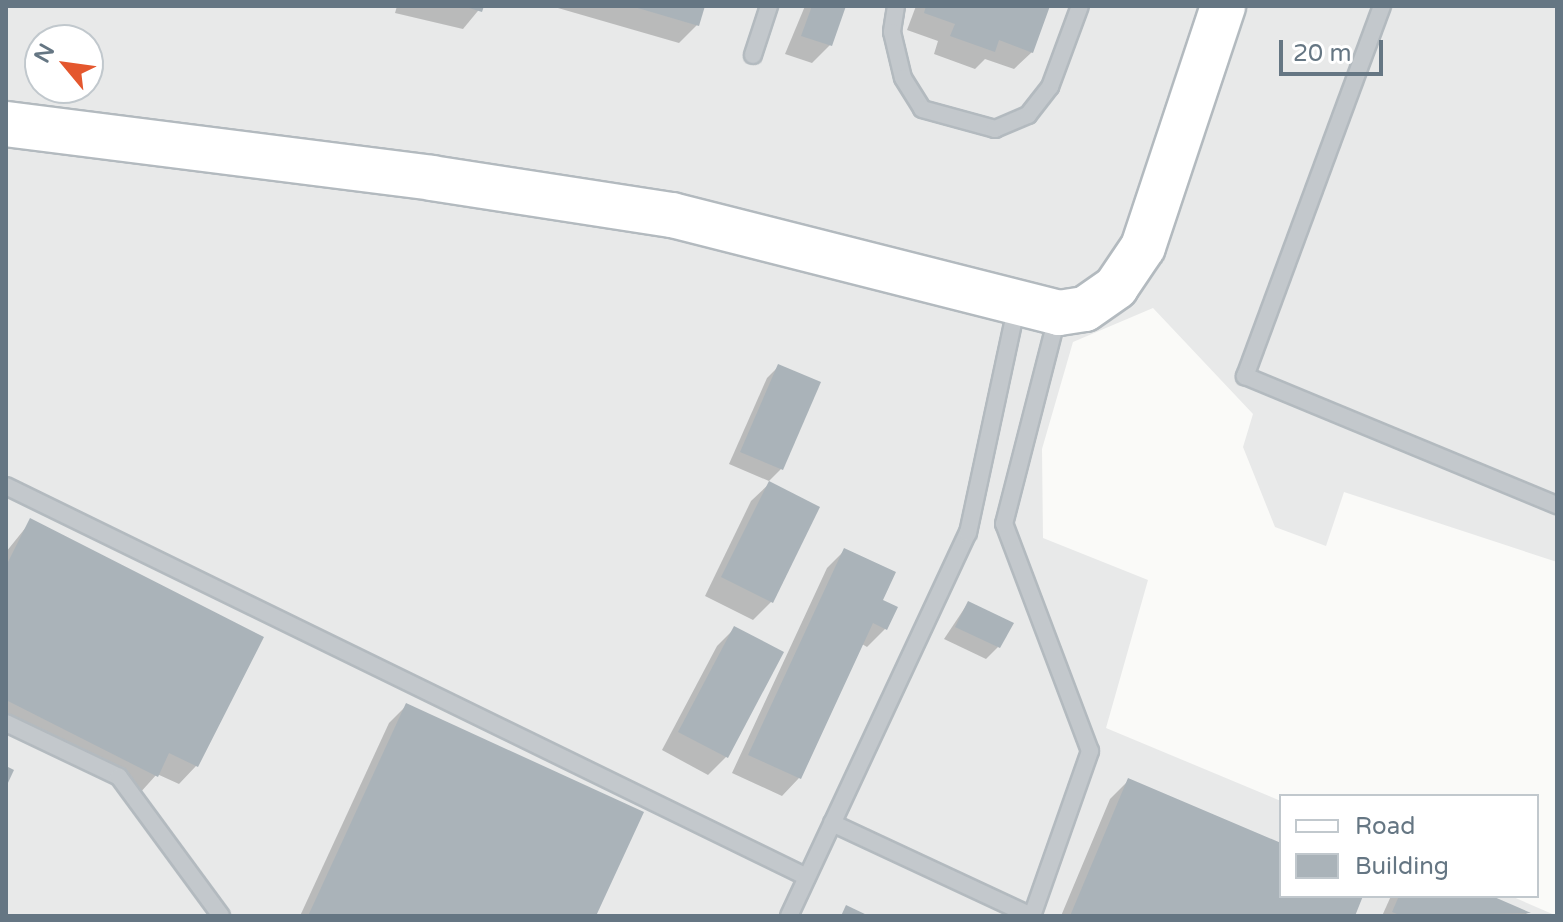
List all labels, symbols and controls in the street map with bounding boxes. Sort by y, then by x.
north arrow [24,24,104,104]
scale bar [1283,24,1387,74]
text: N [29,39,60,67]
text: 20 m [1293,39,1351,68]
legend [1279,794,1539,898]
text: Road [1355,812,1415,841]
text: Building [1355,852,1449,881]

